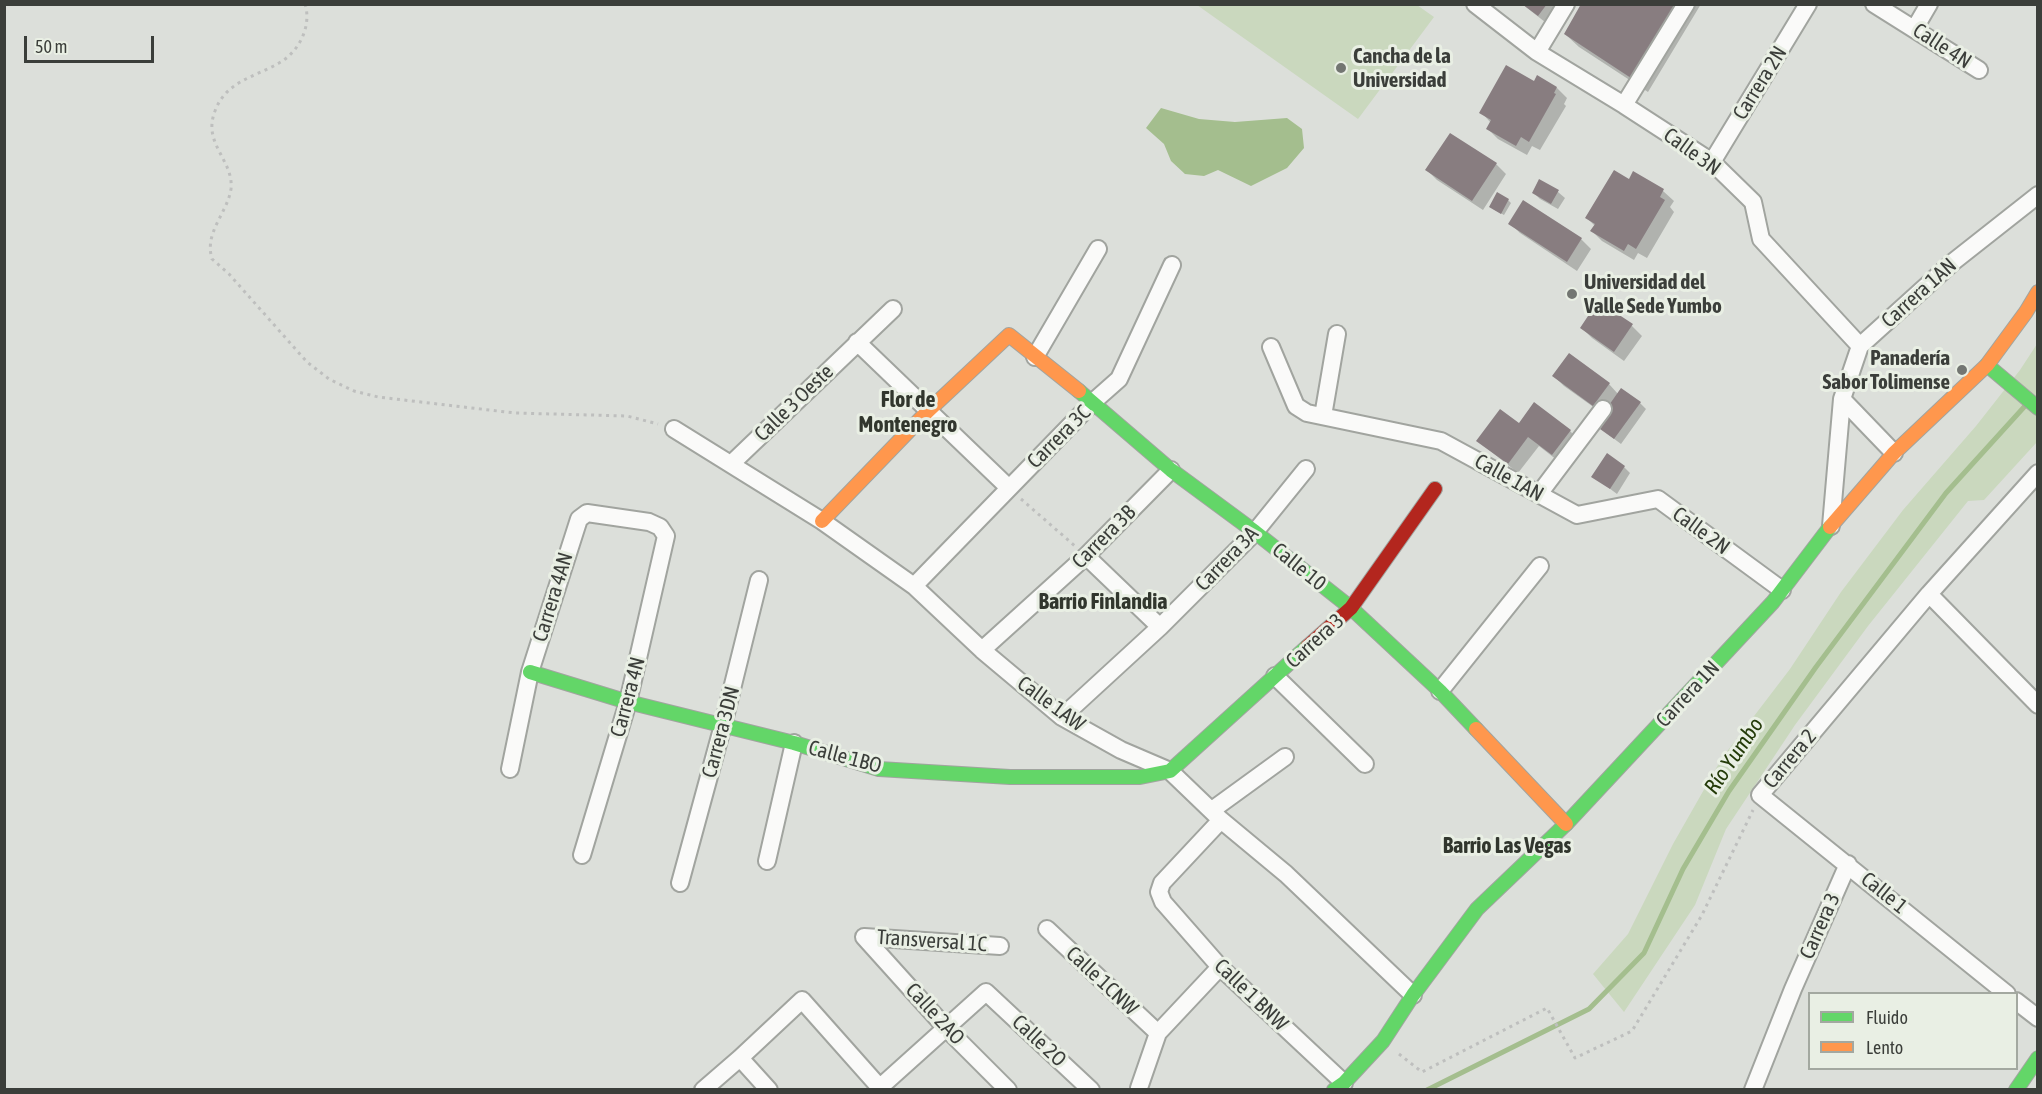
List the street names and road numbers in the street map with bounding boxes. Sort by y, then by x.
street label: Calle 4N [1908,18,1976,74]
street label: Carrera 2N [1728,42,1792,124]
street label: Calle 3N [1658,123,1726,181]
street label: Carrera 1AN [1876,253,1962,333]
street label: Calle 3 Oeste [749,359,839,447]
street label: Carrera 3C [1022,400,1096,474]
street label: Calle 1AN [1470,449,1548,507]
street label: Carrera 3B [1067,500,1141,574]
street label: Calle 2N [1667,502,1735,560]
street label: Carrera 3A [1190,522,1264,596]
street label: Calle 10 [1267,538,1331,596]
street label: Carrera 4AN [527,549,579,645]
street label: Carrera 3 [1281,608,1349,674]
street label: Carrera 4N [605,654,651,740]
street label: Carrera 1N [1651,655,1725,733]
street label: Calle 1AW [1012,671,1090,737]
street label: Carrera 3DN [697,684,745,780]
street label: Carrera 2 [1758,724,1822,794]
street label: Calle 1BO [806,735,884,779]
street label: Calle 1 [1856,867,1912,919]
street label: Carrera 3 [1794,889,1846,963]
street label: Transversal 1C [876,925,988,957]
street label: Calle 1CNW [1061,941,1143,1021]
street label: Calle 1 BNW [1209,954,1293,1036]
street label: Calle 2AO [900,978,970,1050]
street label: Calle 2O [1007,1010,1071,1072]

